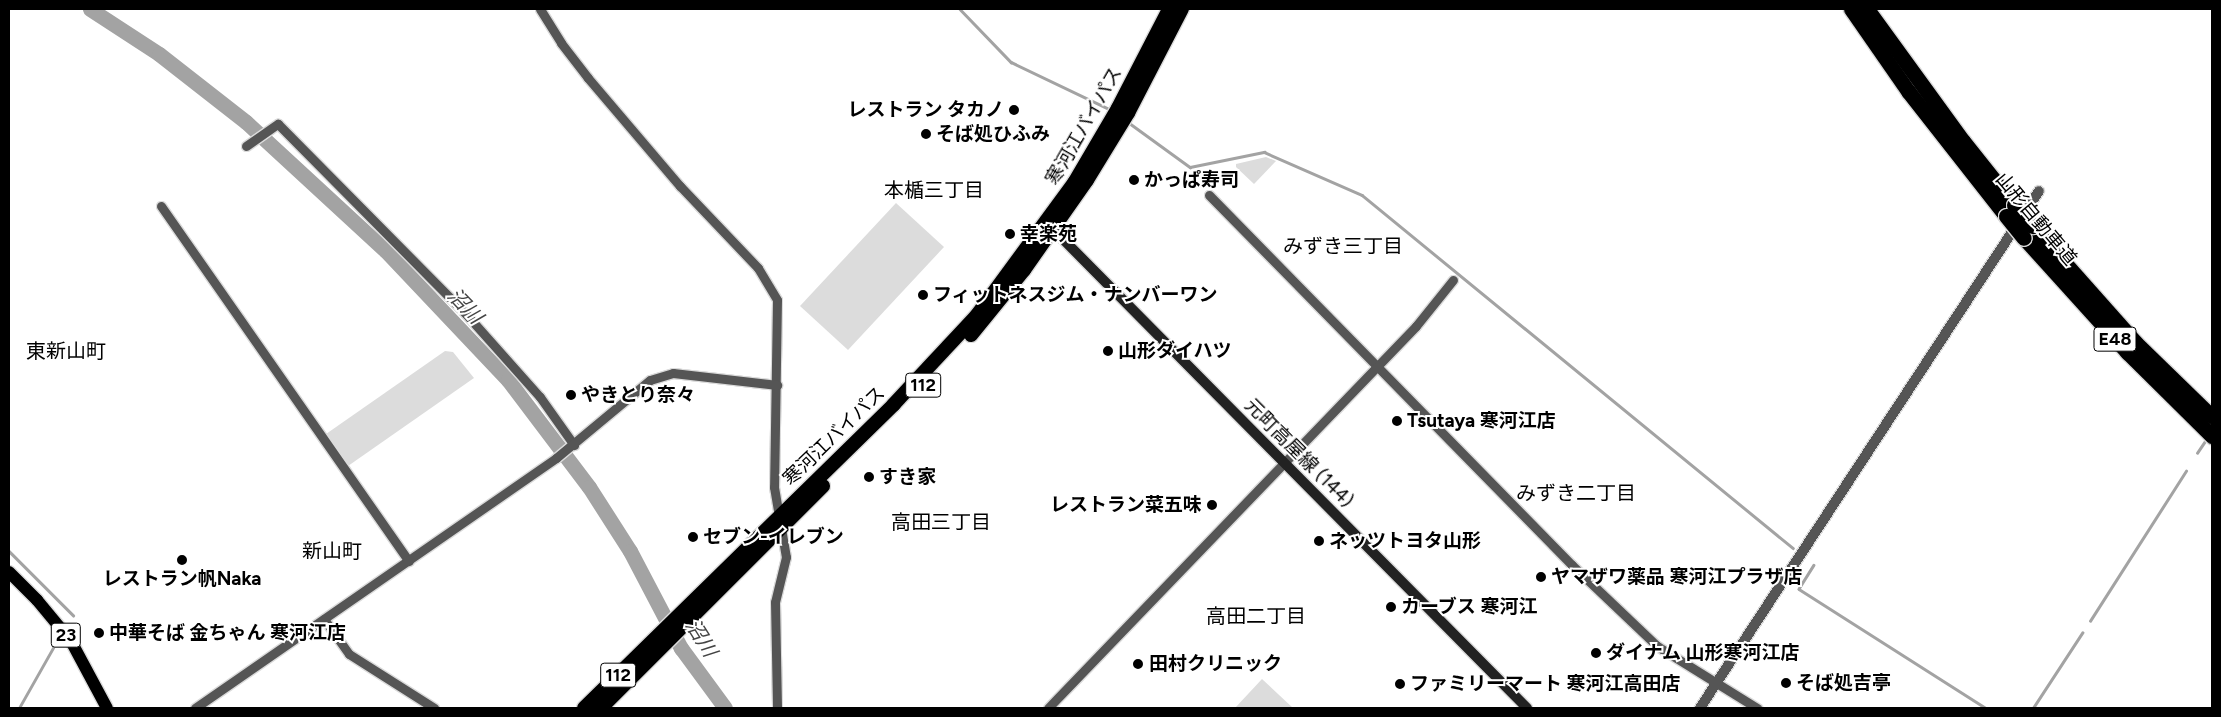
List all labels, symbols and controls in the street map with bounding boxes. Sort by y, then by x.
street label: 寒河江バイパス [1041,63,1127,189]
place label: レストラン タカノ [847,99,1004,121]
marker: レストラン タカノ [1008,104,1020,116]
place label: そば処ひふみ [936,123,1050,145]
marker: そば処ひふみ [920,128,932,140]
street label: 山形自動車道 [1991,168,2081,270]
place label: かっぱ寿司 [1144,169,1239,191]
marker: かっぱ寿司 [1128,174,1140,186]
district label: 本楯三丁目 [884,178,984,202]
place label: 幸楽苑 [1020,223,1077,245]
marker: 幸楽苑 [1004,228,1016,240]
district label: みずき三丁目 [1283,234,1403,258]
water label: 沼川 [442,283,488,329]
place label: フィットネスジム・ナンバーワン [933,284,1218,306]
marker: フィットネスジム・ナンバーワン [917,289,929,301]
road number: E48 [2092,324,2138,354]
district label: 東新山町 [26,339,106,363]
place label: 山形ダイハツ [1118,340,1232,362]
marker: 山形ダイハツ [1102,345,1114,357]
road number: 112 [904,370,942,400]
street label: 寒河江バイパス [778,382,890,490]
place label: やきとり奈々 [581,384,695,406]
marker: やきとり奈々 [565,389,577,401]
street label: 元町高屋線 (144) [1240,394,1358,512]
place label: Tsutaya 寒河江店 [1407,410,1556,432]
marker: Tsutaya 寒河江店 [1391,415,1403,427]
place label: すき家 [879,466,936,488]
marker: すき家 [863,471,875,483]
district label: みずき二丁目 [1516,481,1636,505]
place label: レストラン菜五味 [1050,494,1202,516]
marker: レストラン菜五味 [1206,499,1218,511]
district label: 高田三丁目 [891,510,991,534]
place label: セブン-イレブン [703,526,844,548]
place label: ネッツトヨタ山形 [1329,530,1481,552]
marker: セブン-イレブン [687,531,699,543]
marker: ネッツトヨタ山形 [1313,535,1325,547]
district label: 新山町 [302,539,362,563]
marker: レストラン帆Naka [176,554,188,566]
place label: ヤマザワ薬品 寒河江プラザ店 [1551,566,1803,588]
place label: レストラン帆Naka [103,568,261,590]
marker: ヤマザワ薬品 寒河江プラザ店 [1535,571,1547,583]
place label: カーブス 寒河江 [1401,596,1539,618]
marker: カーブス 寒河江 [1385,601,1397,613]
district label: 高田二丁目 [1206,604,1306,628]
water label: 沼川 [680,615,722,661]
road number: 23 [50,620,82,650]
place label: 中華そば 金ちゃん 寒河江店 [109,622,346,644]
marker: 中華そば 金ちゃん 寒河江店 [93,627,105,639]
place label: ダイナム 山形寒河江店 [1606,642,1801,664]
marker: ダイナム 山形寒河江店 [1590,647,1602,659]
place label: 田村クリニック [1149,653,1282,675]
marker: 田村クリニック [1131,657,1145,671]
road number: 112 [599,660,637,690]
place label: そば処吉亭 [1796,672,1891,694]
place label: ファミリーマート 寒河江高田店 [1410,673,1681,695]
marker: そば処吉亭 [1780,677,1792,689]
marker: ファミリーマート 寒河江高田店 [1394,678,1406,690]

